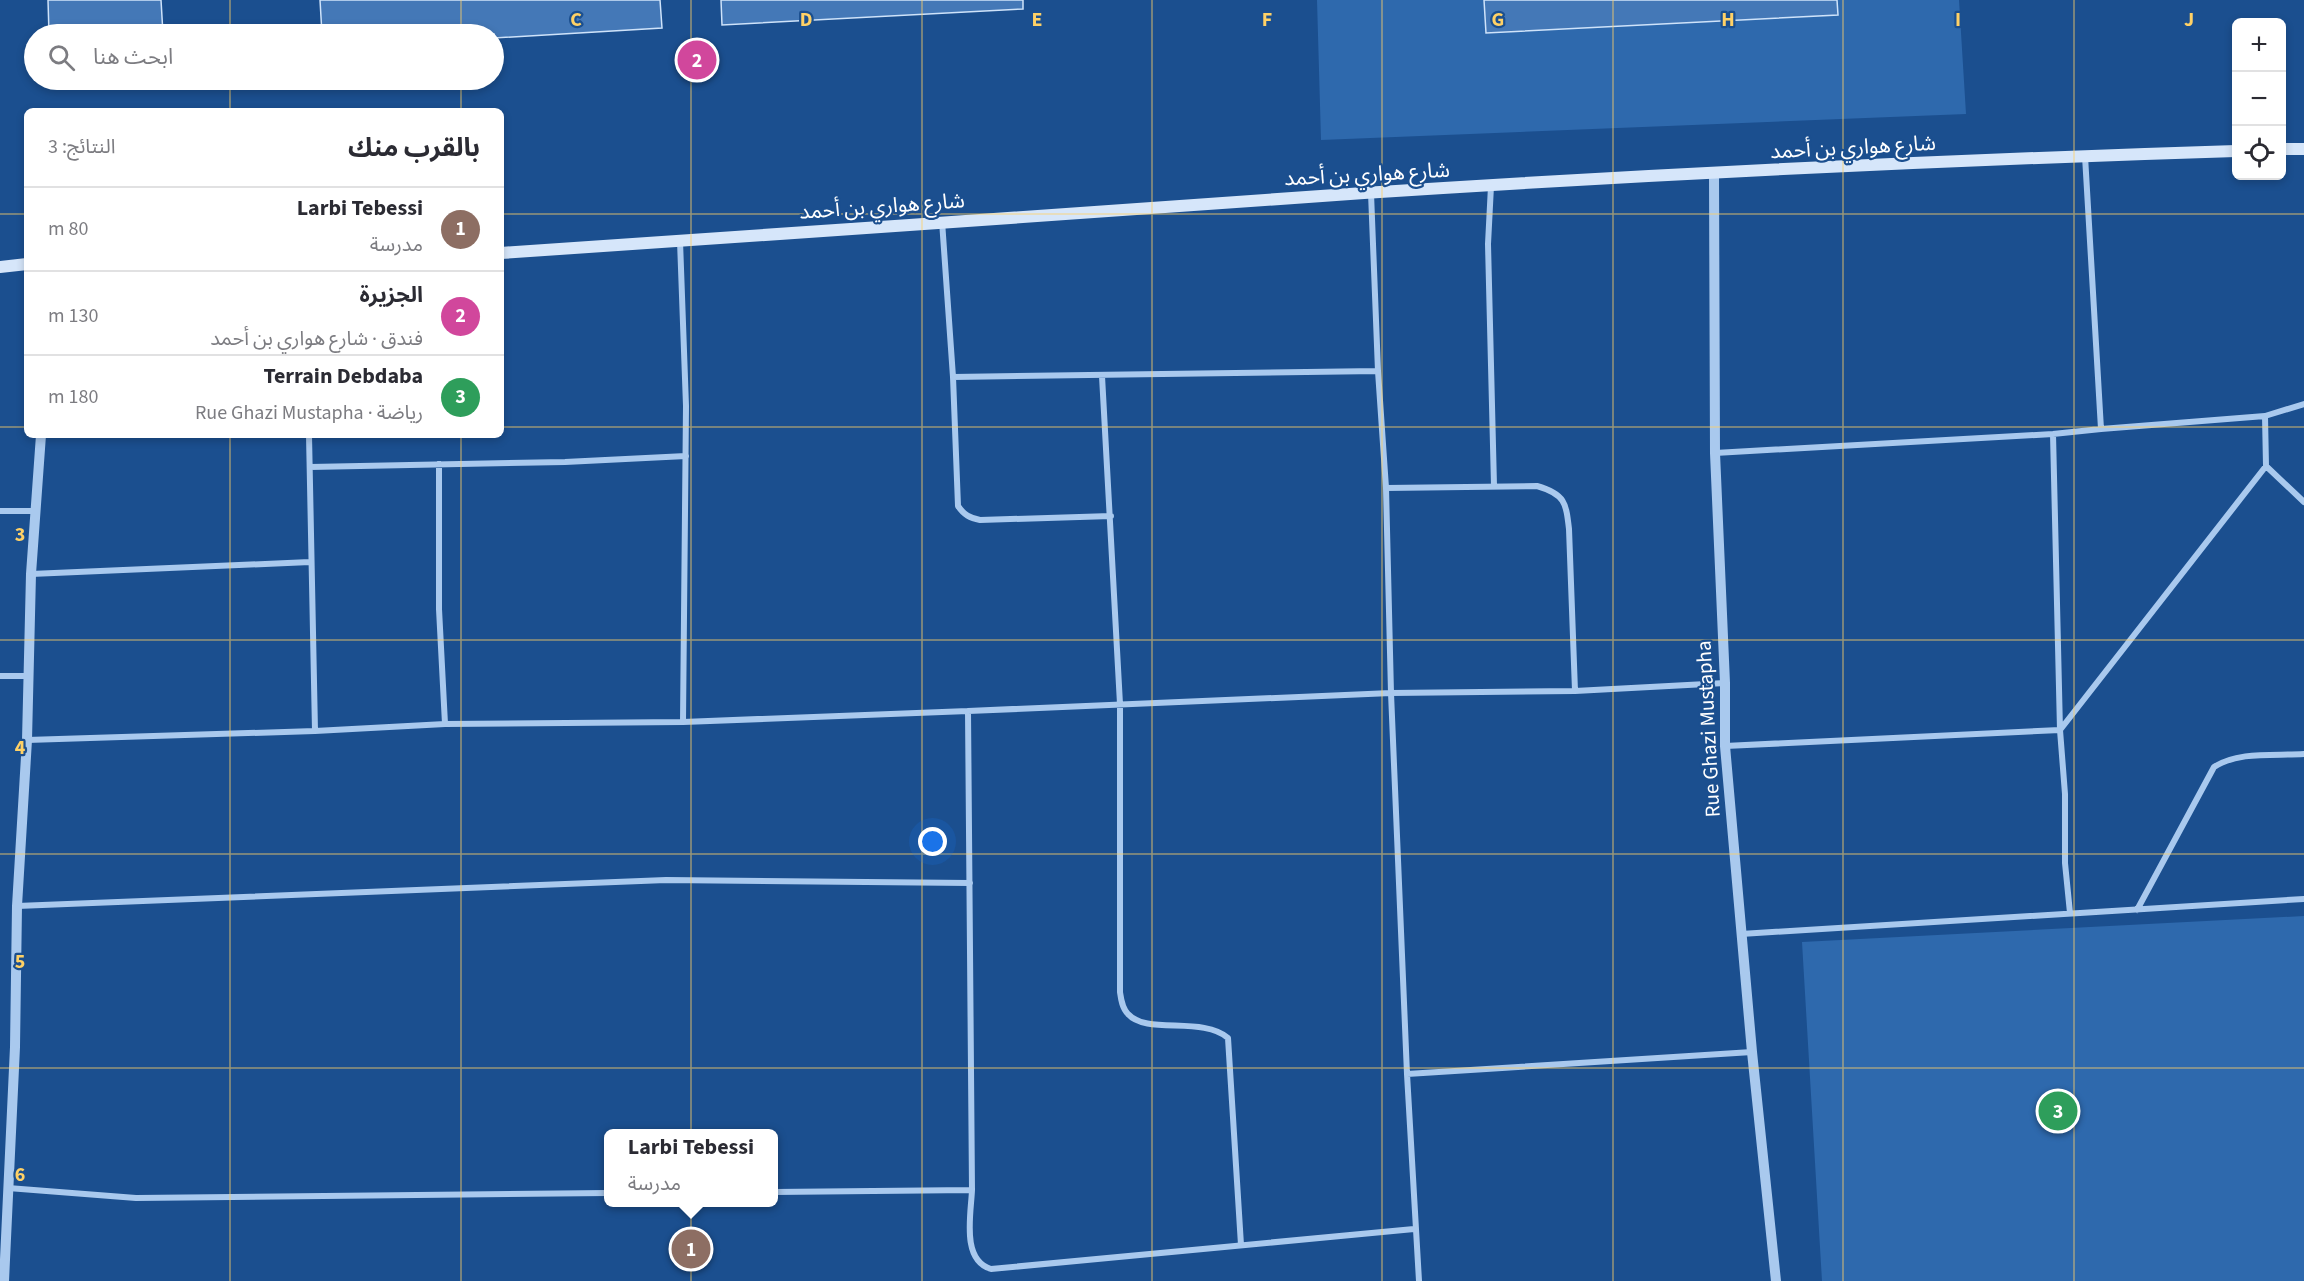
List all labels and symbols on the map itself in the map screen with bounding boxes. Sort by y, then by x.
text: C [570,6,582,34]
text: D [800,6,812,34]
text: E [1032,6,1042,34]
text: F [1262,6,1272,34]
text: G [1492,6,1504,34]
text: H [1721,6,1735,34]
text: I [1955,6,1961,34]
text: J [2184,6,2194,34]
pin: 2 [678,38,716,82]
street label: شارع هواري بن أحمد [1769,128,1937,167]
street label: شارع هواري بن أحمد [1283,155,1451,194]
street label: شارع هواري بن أحمد [798,185,966,228]
text: 3 [15,521,25,549]
street label: Rue Ghazi Mustapha [1688,640,1728,818]
text: 4 [15,734,26,762]
your location [918,827,947,856]
text: 5 [15,948,25,976]
pin: 3 [2038,1088,2078,1134]
text: 6 [15,1161,25,1189]
pin: 1 [672,1226,710,1272]

